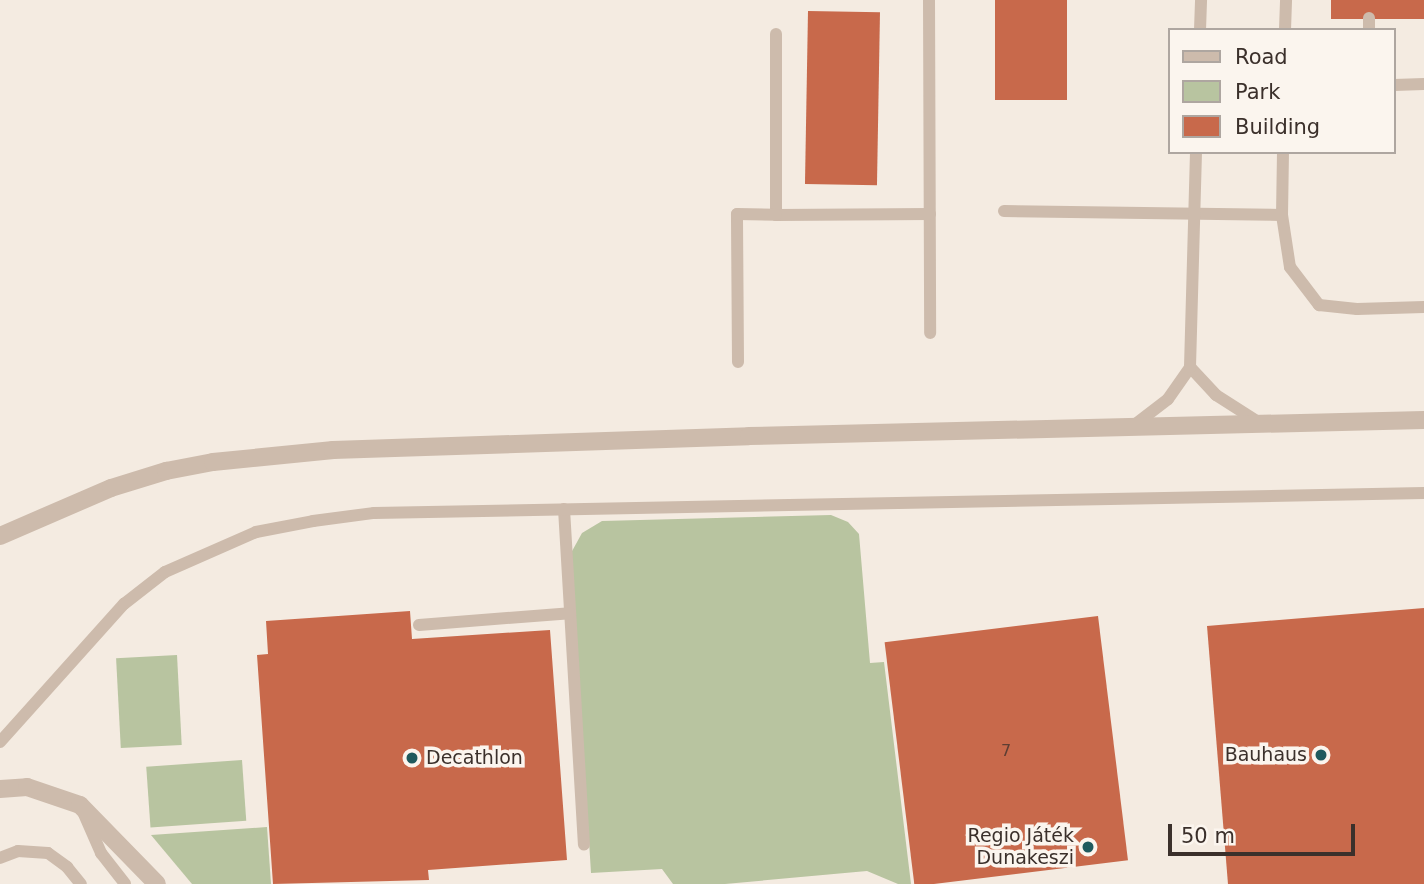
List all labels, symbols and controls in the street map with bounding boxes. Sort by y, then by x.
legend [1168,28,1396,154]
text: Road [1235,45,1288,69]
text: Park [1235,80,1280,104]
text: Building [1235,115,1320,139]
house number: 7 [1001,741,1011,761]
place label: Bauhaus [1225,744,1307,766]
place label: Decathlon [426,747,523,769]
marker: Bauhaus [1313,747,1329,763]
marker: Decathlon [404,750,420,766]
scale bar [1172,810,1359,854]
text: 50 m [1181,824,1235,848]
place label: Regio Játék Dunakeszi [968,825,1074,869]
marker: Regio Játék Dunakeszi [1080,839,1096,855]

